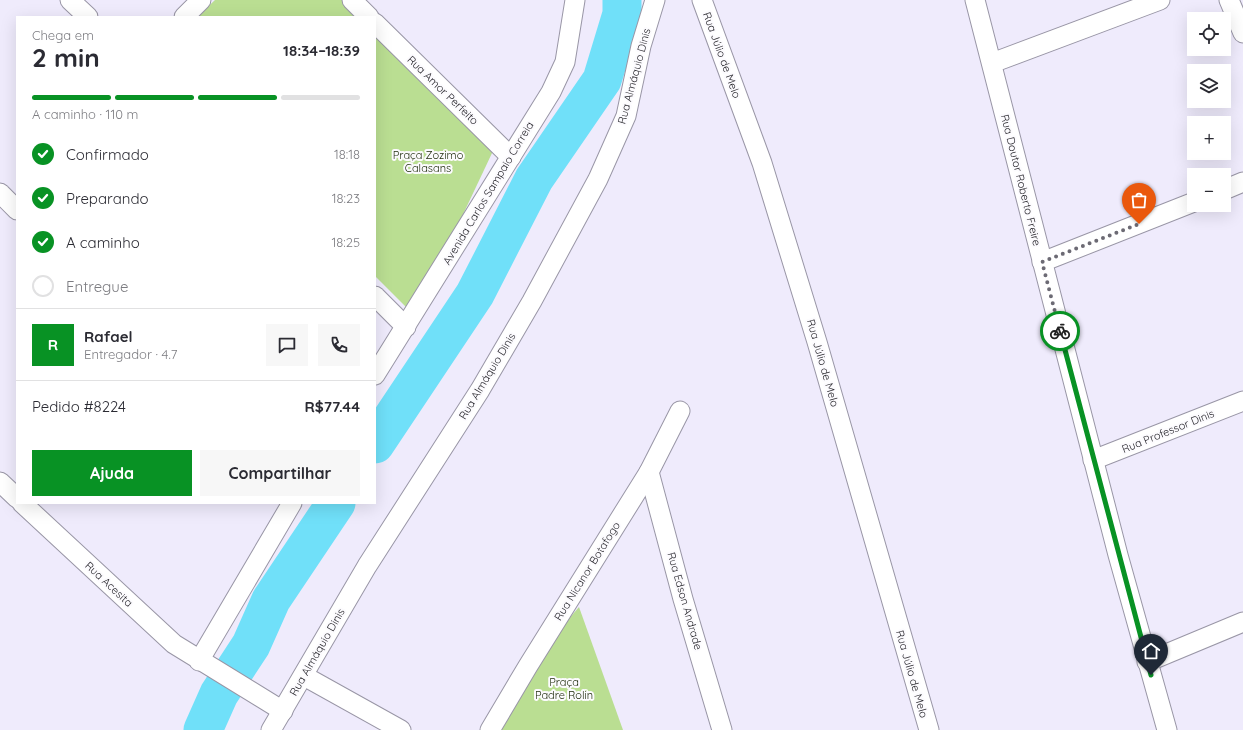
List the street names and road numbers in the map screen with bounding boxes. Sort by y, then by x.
street label: Rua Júlio de Melo [700,10,744,100]
street label: Rua Almáquio Dinis [614,27,654,125]
street label: Rua Amor Perfeito [404,52,482,128]
street label: Rua Doutor Roberto Freire [998,113,1044,247]
street label: Avenida Carlos Sampaio Correia [440,119,536,267]
street label: Rua Júlio de Melo [804,318,842,409]
street label: Rua Almáquio Dinis [456,330,518,422]
street label: Rua Professor Dinis [1120,406,1216,456]
street label: Rua Nicanor Botafogo [551,519,623,623]
street label: Rua Edson Andrade [664,551,706,651]
street label: Rua Acesita [82,558,136,610]
street label: Rua Almáquio Dinis [286,606,348,698]
street label: Rua Júlio de Melo [893,629,931,720]

